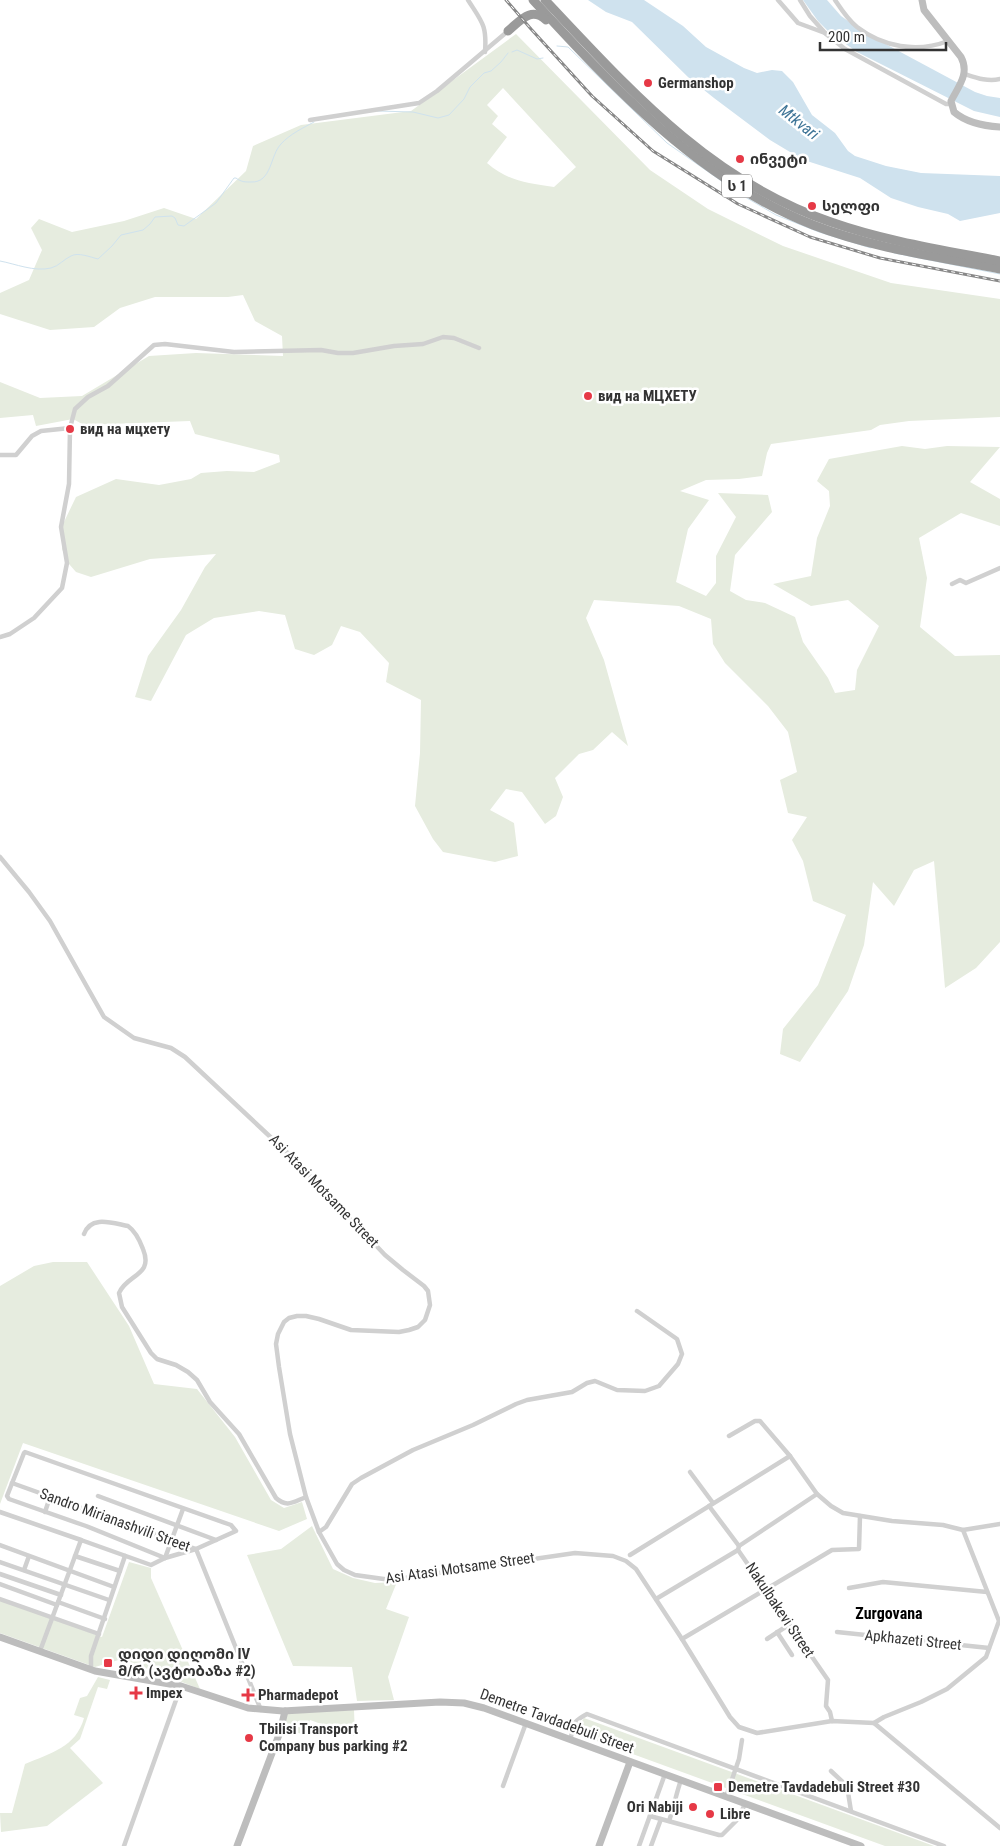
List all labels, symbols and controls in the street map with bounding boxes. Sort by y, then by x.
scale bar [820,20,946,52]
text: 200 m [828,28,865,46]
place label: Germanshop [658,74,734,92]
marker: Germanshop [642,77,654,89]
water label: Mtkvari [775,100,823,144]
place label: ინვეტი [750,150,807,168]
marker: ინვეტი [734,153,746,165]
road number: ს 1 [722,175,752,198]
place label: სელფი [822,197,880,215]
marker: სელფი [806,200,818,212]
place label: вид на МЦХЕТУ [598,387,697,405]
marker: вид на МЦХЕТУ [582,390,594,402]
place label: вид на мцхету [80,420,171,438]
marker: вид на мцхету [64,423,76,435]
street label: Asi Atasi Motsame Street [265,1131,383,1251]
street label: Sandro Mirianashvili Street [37,1484,193,1556]
street label: Asi Atasi Motsame Street [384,1549,536,1587]
street label: Nakulbakevi Street [742,1559,818,1661]
district label: Zurgovana [855,1604,923,1623]
street label: Apkhazeti Street [864,1626,962,1654]
place label: დიდი დიღომი IV მ/რ (ავტობაზა #2) [118,1645,256,1680]
marker: დიდი დიღომი IV მ/რ (ავტობაზა #2) [102,1657,114,1669]
place label: Impex [146,1684,183,1702]
street label: Demetre Tavdadebuli Street [478,1685,636,1757]
place label: Pharmadepot [258,1686,339,1704]
marker: Impex [130,1687,142,1699]
marker: Pharmadepot [242,1689,254,1701]
place label: Tbilisi Transport Company bus parking #2 [259,1720,408,1755]
marker: Tbilisi Transport Company bus parking #2 [243,1732,255,1744]
place label: Demetre Tavdadebuli Street #30 [728,1778,920,1796]
marker: Demetre Tavdadebuli Street #30 [712,1781,724,1793]
place label: Ori Nabiji [627,1798,683,1816]
marker: Ori Nabiji [687,1801,699,1813]
place label: Libre [720,1805,750,1823]
marker: Libre [704,1808,716,1820]

